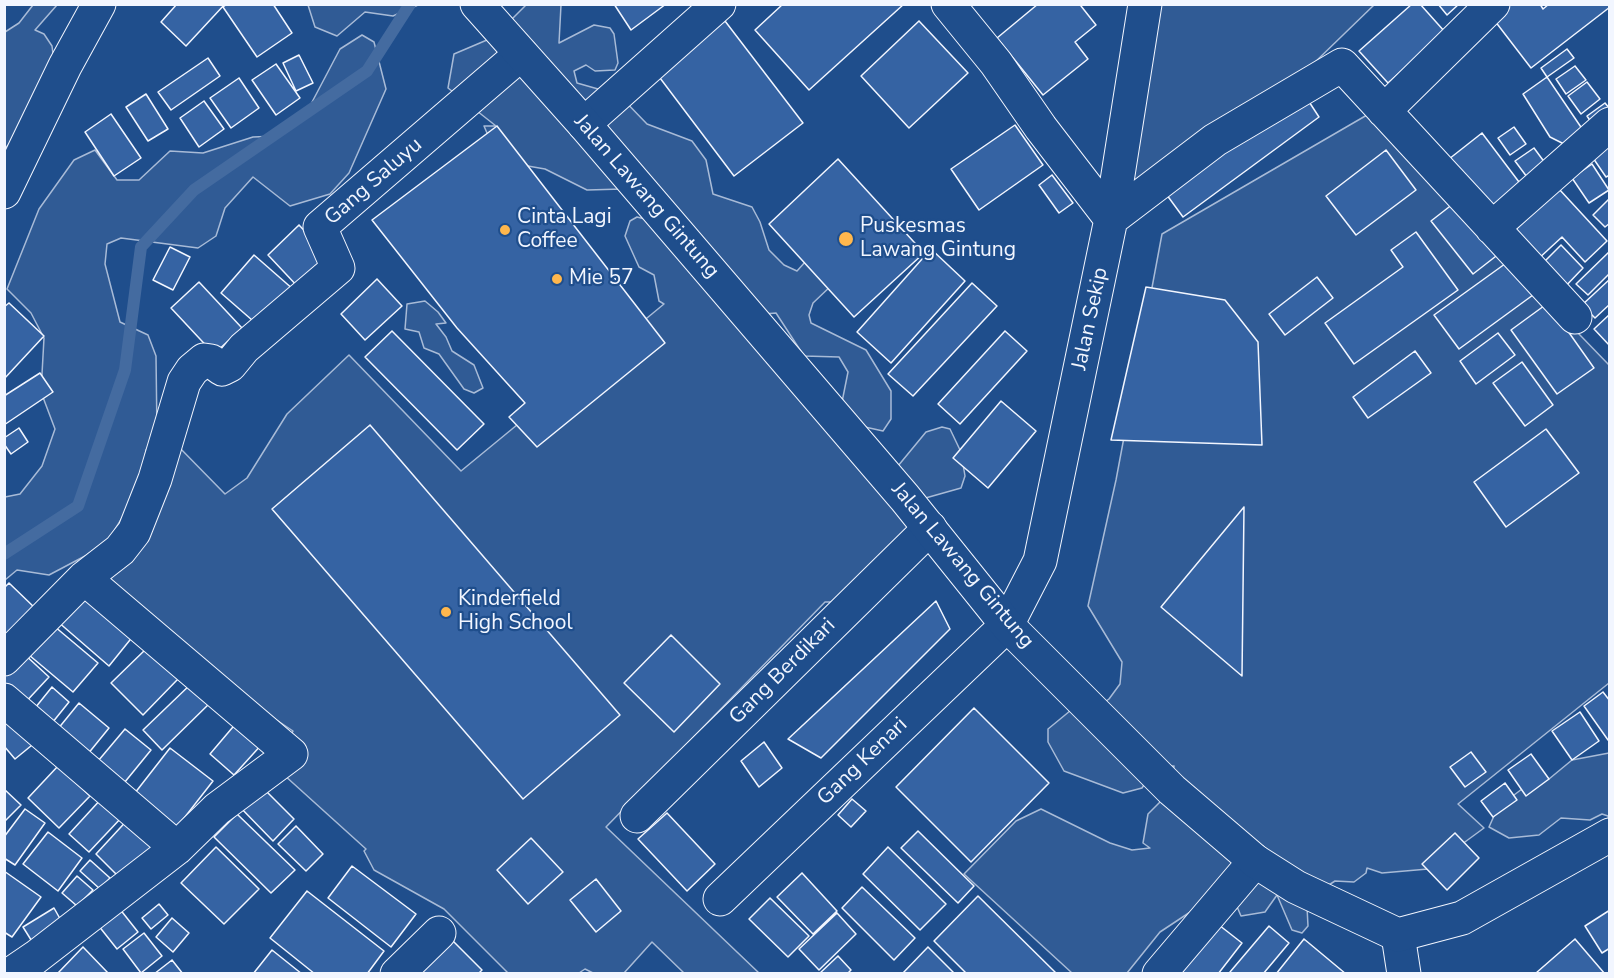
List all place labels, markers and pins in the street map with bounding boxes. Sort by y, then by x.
place label: Cinta Lagi Coffee [517,205,612,255]
place label: Puskesmas Lawang Gintung [860,214,1016,264]
marker: Cinta Lagi Coffee [498,223,512,237]
marker: Puskesmas Lawang Gintung [837,230,855,248]
place label: Mie 57 [569,266,634,292]
marker: Mie 57 [550,272,564,286]
place label: Kinderfield High School [458,587,573,637]
marker: Kinderfield High School [439,605,453,619]

